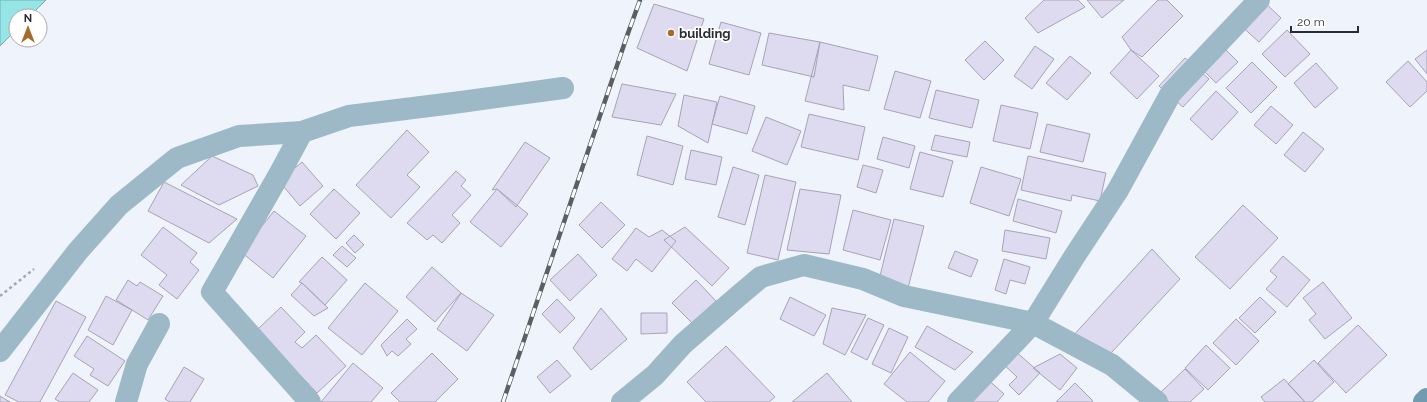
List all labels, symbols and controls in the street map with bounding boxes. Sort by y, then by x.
north arrow [8,8,48,48]
scale bar [1291,8,1358,34]
text: N [24,12,32,25]
text: 20 m [1297,15,1325,29]
place label: building [679,26,731,41]
marker: building [666,28,676,38]

